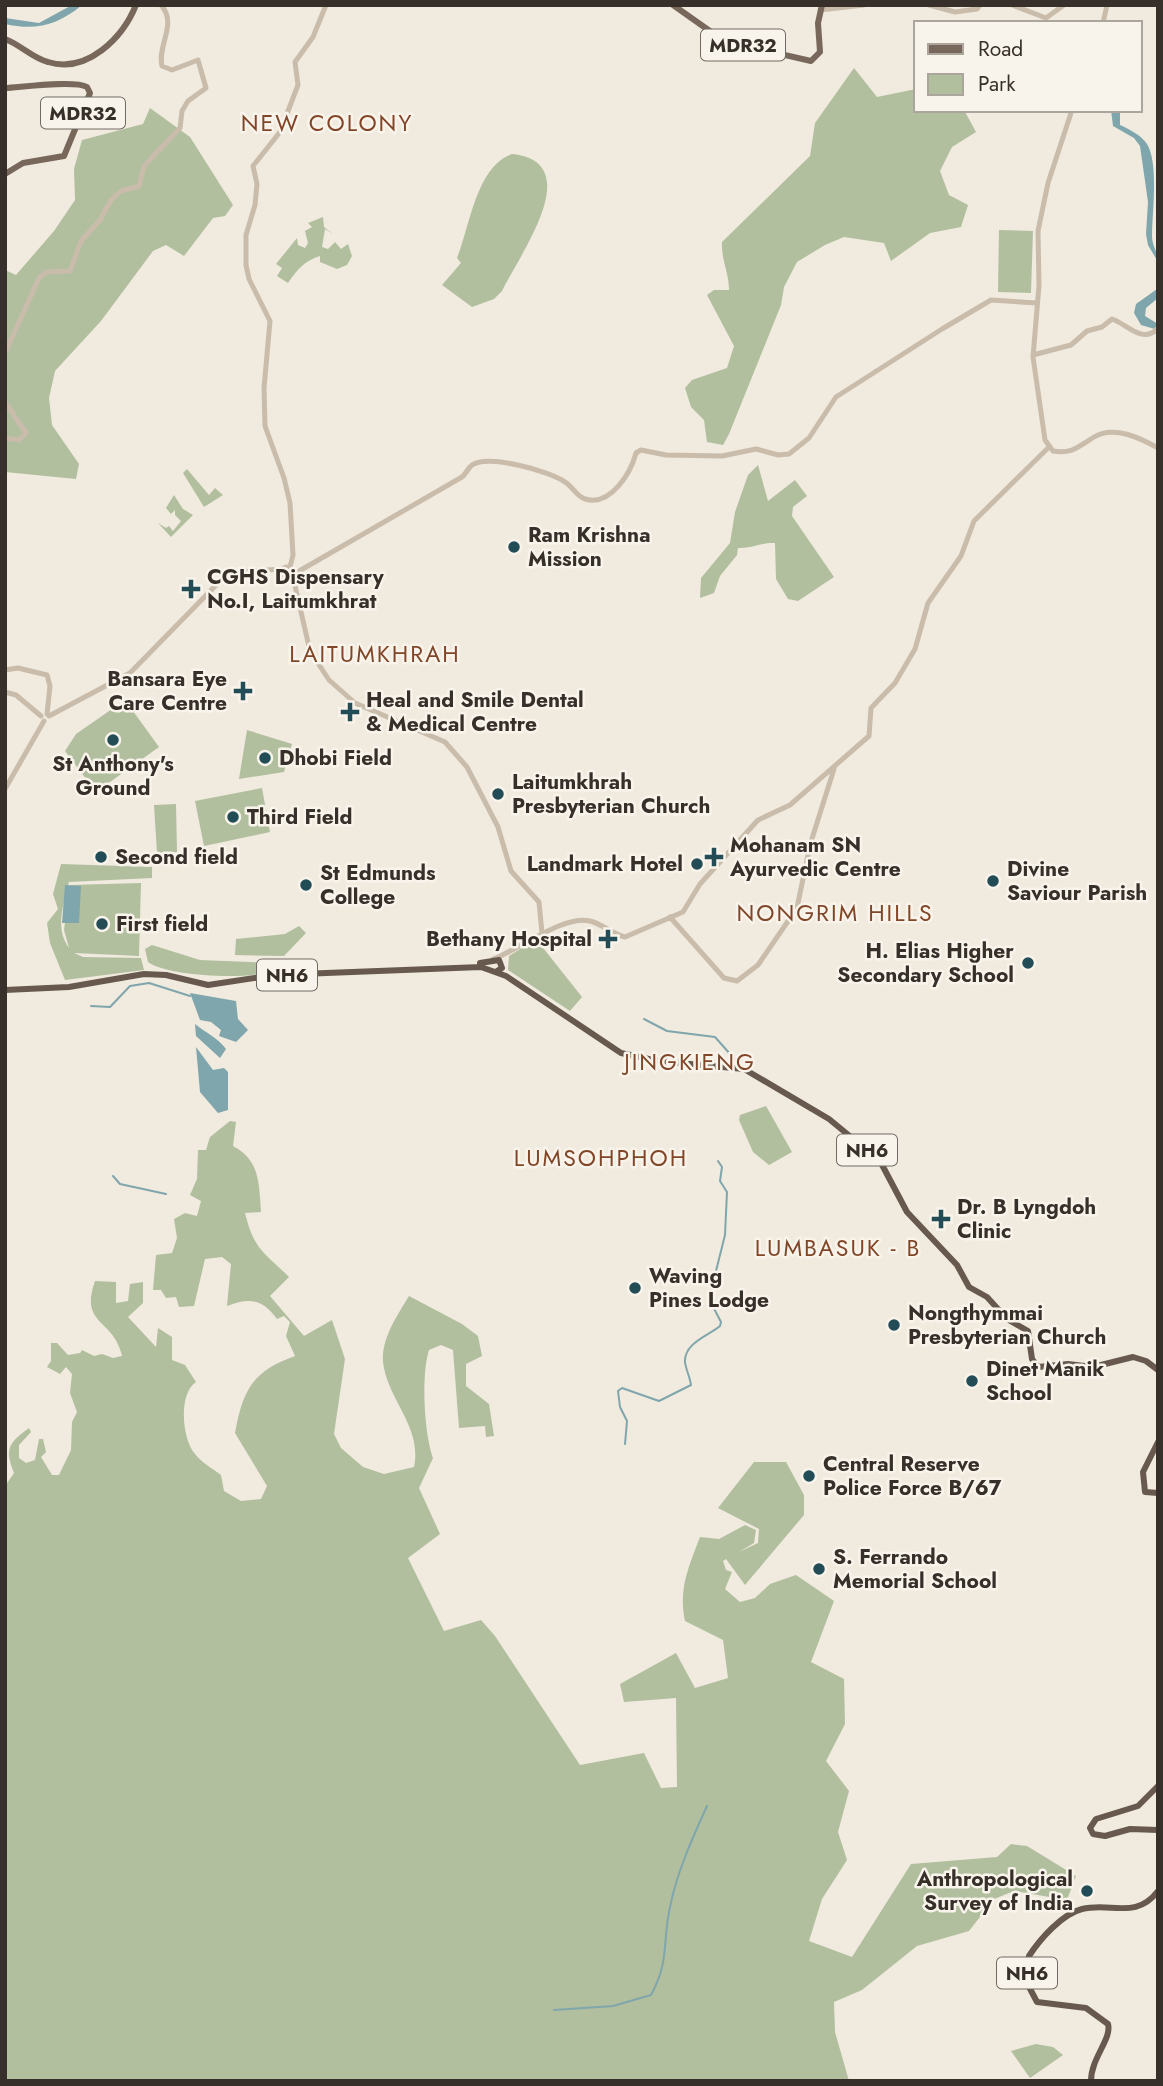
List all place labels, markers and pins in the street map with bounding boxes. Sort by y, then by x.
place label: Ram Krishna Mission [528,520,650,574]
marker: Ram Krishna Mission [506,539,522,555]
place label: CGHS Dispensary No.I, Laitumkhrat [207,562,385,616]
marker: CGHS Dispensary No.I, Laitumkhrat [181,579,201,599]
place label: Bansara Eye Care Centre [107,664,227,718]
marker: Bansara Eye Care Centre [233,681,253,701]
place label: Heal and Smile Dental & Medical Centre [366,685,584,739]
marker: Heal and Smile Dental & Medical Centre [340,702,360,722]
marker: St Anthony's Ground [105,732,121,748]
place label: Dhobi Field [279,743,392,773]
place label: St Anthony's Ground [52,749,174,803]
marker: Dhobi Field [257,750,273,766]
place label: Laitumkhrah Presbyterian Church [512,767,710,821]
marker: Laitumkhrah Presbyterian Church [490,786,506,802]
place label: Third Field [247,802,352,832]
marker: Third Field [225,809,241,825]
place label: Mohanam SN Ayurvedic Centre [729,830,901,884]
place label: Second field [115,842,238,872]
marker: Mohanam SN Ayurvedic Centre [704,847,724,867]
marker: Second field [93,849,109,865]
place label: Landmark Hotel [527,849,683,879]
place label: Divine Saviour Parish [1007,854,1147,908]
marker: Landmark Hotel [689,856,705,872]
place label: St Edmunds College [320,858,436,912]
marker: Divine Saviour Parish [985,873,1001,889]
marker: St Edmunds College [298,877,314,893]
place label: First field [116,909,208,939]
marker: First field [94,916,110,932]
place label: Bethany Hospital [426,924,592,954]
marker: Bethany Hospital [598,929,618,949]
place label: H. Elias Higher Secondary School [837,936,1014,990]
marker: H. Elias Higher Secondary School [1020,955,1036,971]
place label: Dr. B Lyngdoh Clinic [957,1192,1096,1246]
marker: Dr. B Lyngdoh Clinic [931,1209,951,1229]
place label: Waving Pines Lodge [649,1261,769,1315]
marker: Waving Pines Lodge [627,1280,643,1296]
place label: Nongthymmai Presbyterian Church [908,1298,1106,1352]
marker: Nongthymmai Presbyterian Church [886,1317,902,1333]
place label: Dinet Manik School [986,1354,1104,1408]
marker: Dinet Manik School [964,1373,980,1389]
place label: Central Reserve Police Force B/67 [823,1449,1002,1503]
marker: Central Reserve Police Force B/67 [801,1468,817,1484]
place label: S. Ferrando Memorial School [833,1542,997,1596]
marker: S. Ferrando Memorial School [811,1561,827,1577]
place label: Anthropological Survey of India [916,1864,1073,1918]
marker: Anthropological Survey of India [1079,1883,1095,1899]

